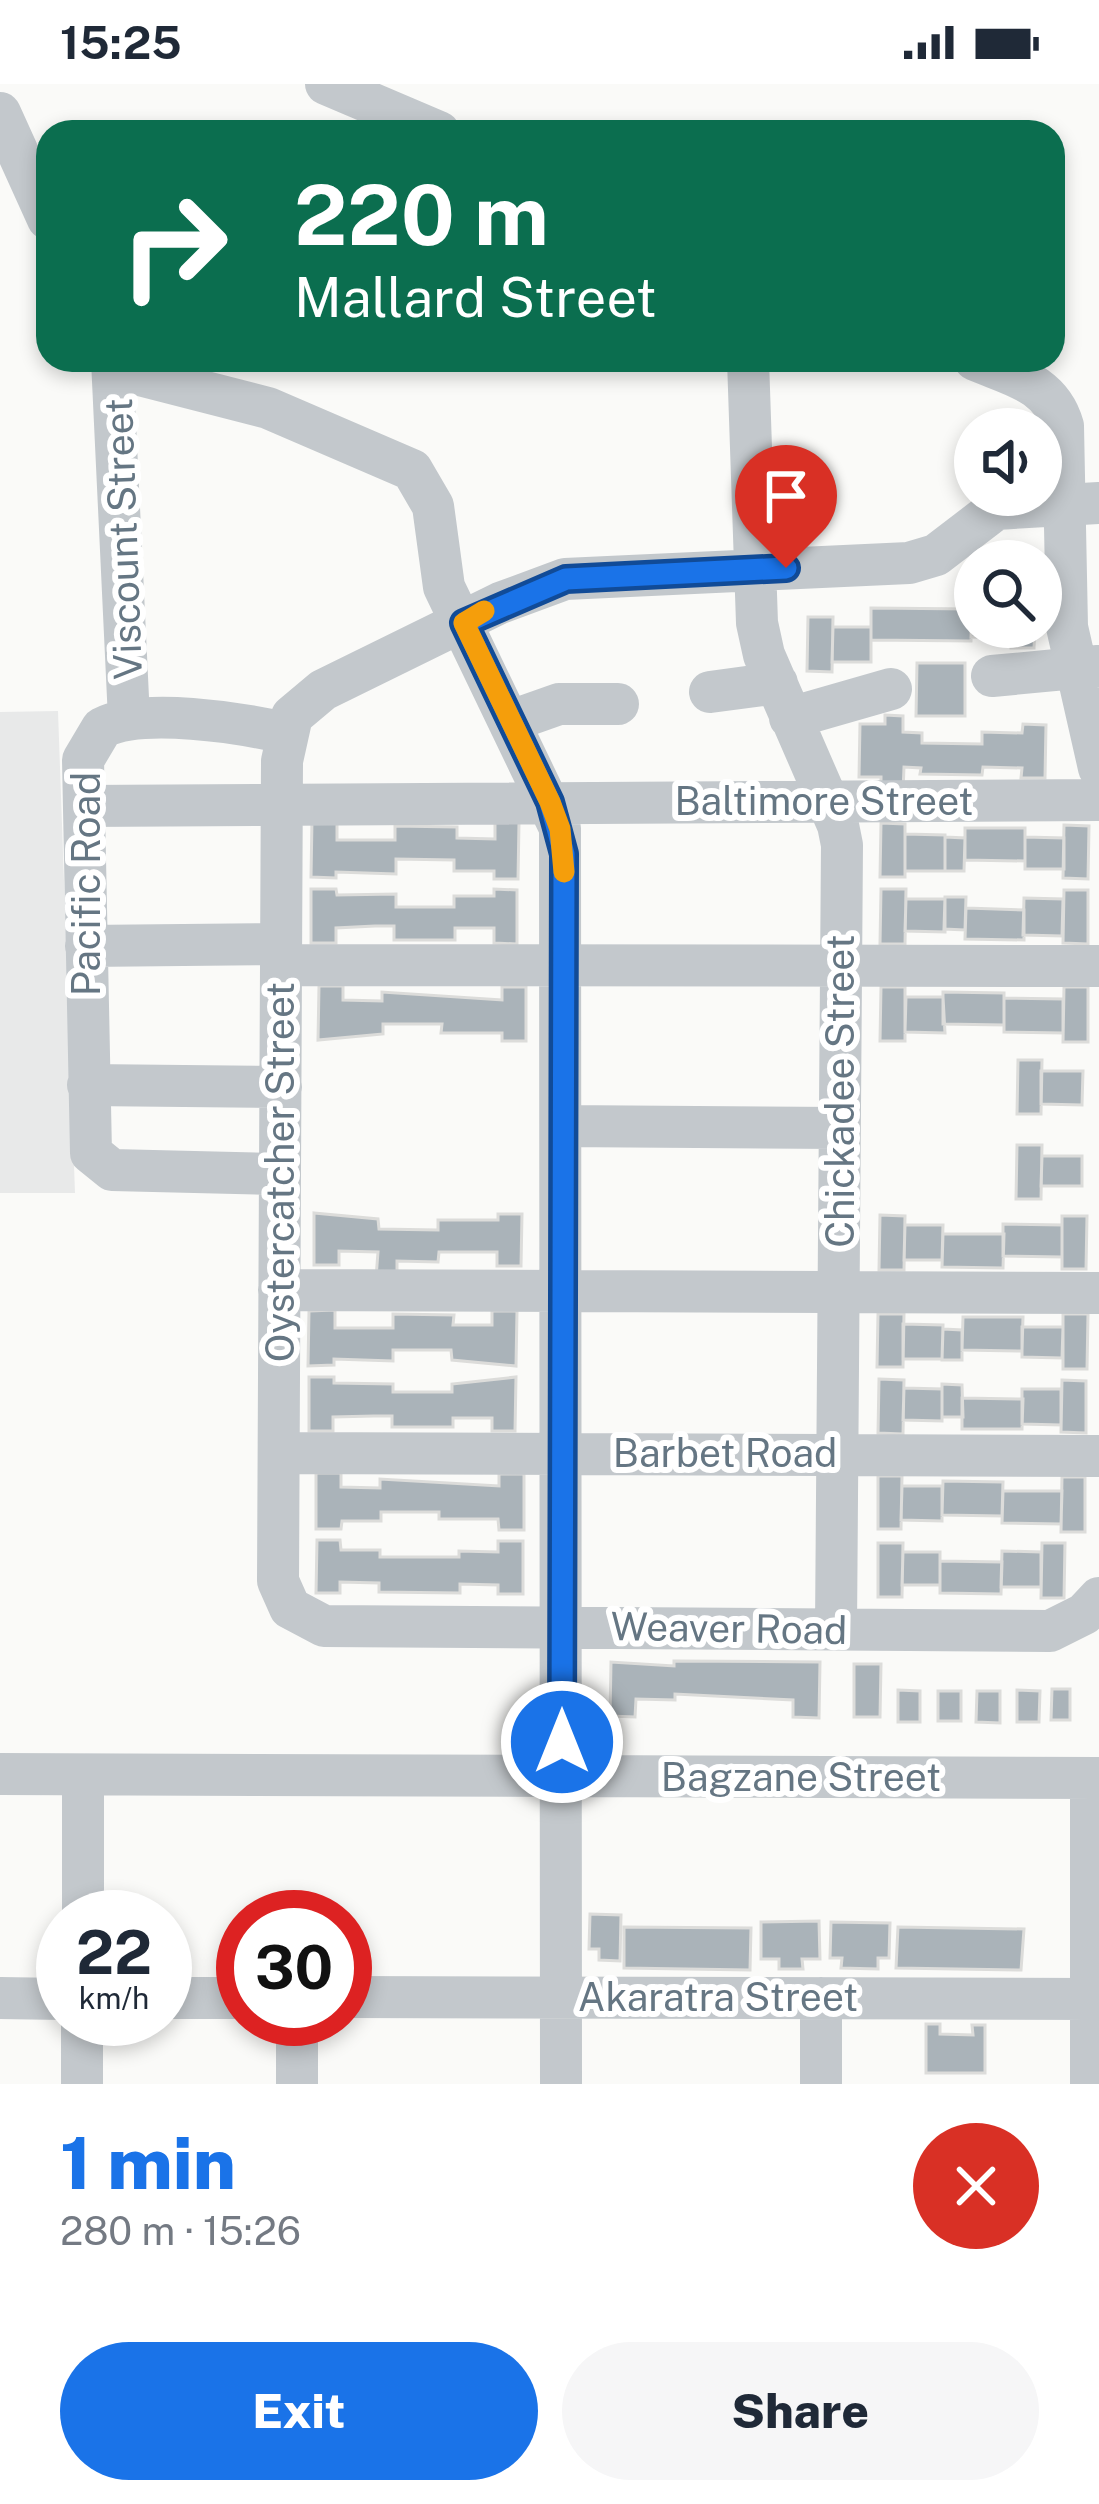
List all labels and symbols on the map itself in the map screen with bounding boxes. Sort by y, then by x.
street label: Viscount Street [95,397,151,681]
pin [735,445,837,568]
street label: Pacific Road [63,772,109,996]
street label: Baltimore Street [674,778,974,824]
street label: Chickadee Street [817,934,863,1248]
street label: Oystercatcher Street [257,982,303,1362]
street label: Barbet Road [613,1430,837,1476]
street label: Weaver Road [610,1603,848,1653]
position arrow [499,1679,625,1805]
street label: Bagzane Street [661,1754,941,1800]
speed limit sign: 30 [216,1890,372,2046]
street label: Akaratra Street [578,1974,858,2020]

